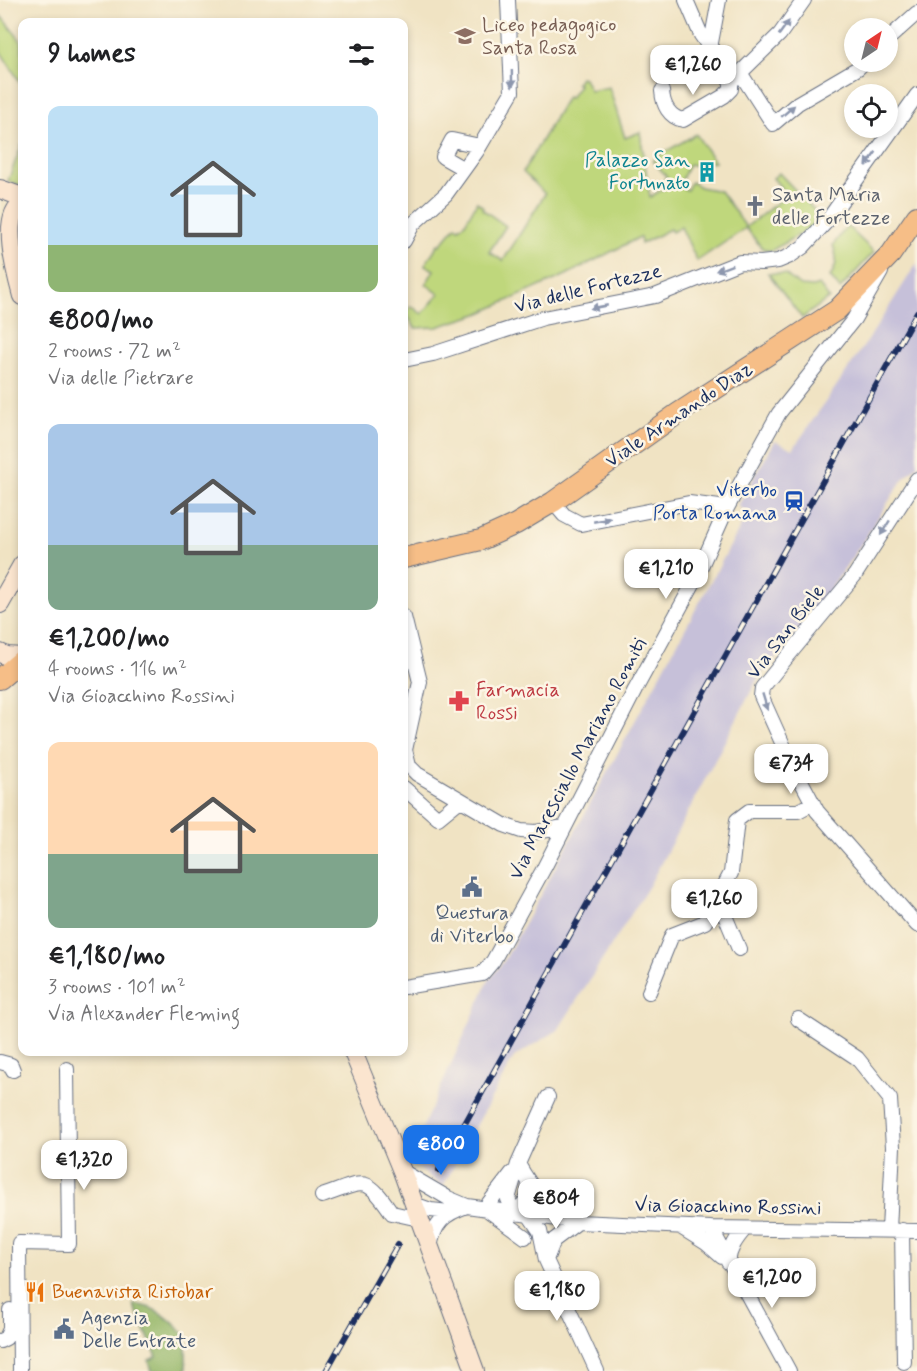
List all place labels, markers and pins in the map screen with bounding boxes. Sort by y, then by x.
place label: Liceo pedagogico Santa Rosa [482,12,617,62]
school or university icon: Liceo pedagogico Santa Rosa [453,24,477,48]
pin: €1,260 [644,45,742,96]
place label: Palazzo San Fortunato [585,147,690,197]
building icon: Palazzo San Fortunato [695,160,719,184]
place label: Santa Maria delle Fortezze [772,182,890,232]
church icon: Santa Maria delle Fortezze [743,194,767,218]
place label: Viterbo Porta Romana [653,477,777,527]
station icon: Viterbo Porta Romana [782,489,806,513]
pin: €1,210 [617,549,715,600]
place label: Farmacia Rossi [476,677,560,727]
pharmacy icon: Farmacia Rossi [447,689,471,713]
pin: €734 [755,744,827,795]
public building icon: Questura di Viterbo [460,875,484,899]
pin: €1,260 [665,879,763,930]
place label: Questura di Viterbo [430,900,514,950]
pin: €800 [405,1125,477,1176]
pin: €1,320 [35,1140,133,1191]
pin: €804 [520,1179,592,1230]
pin: €1,200 [723,1258,821,1309]
pin: €1,180 [508,1271,606,1322]
place label: Buenavista Ristobar [52,1279,214,1306]
restaurant icon: Buenavista Ristobar [23,1280,47,1304]
place label: Agenzia Delle Entrate [81,1305,196,1355]
public building icon: Agenzia Delle Entrate [52,1317,76,1341]

